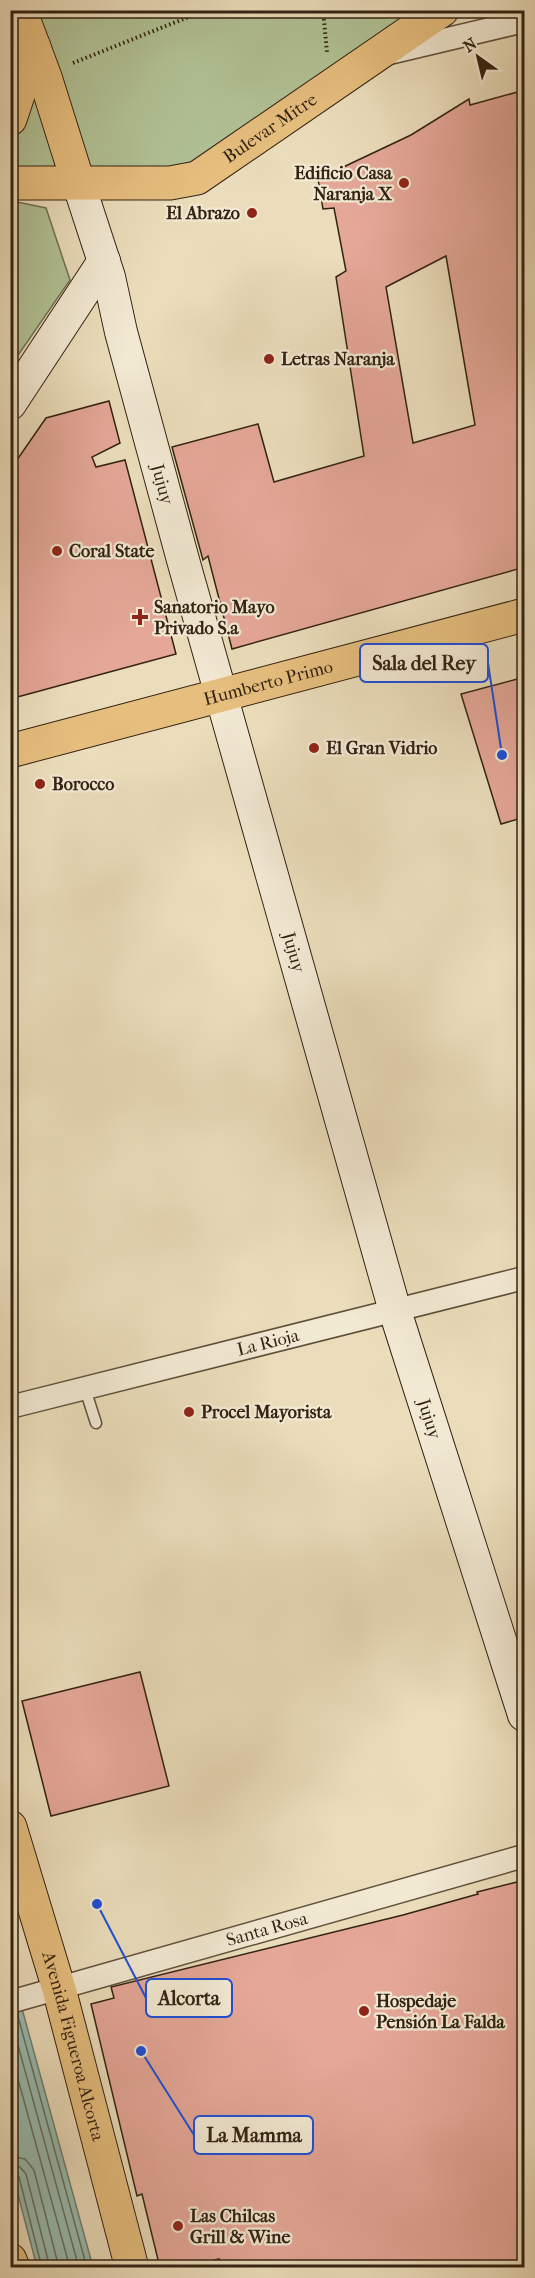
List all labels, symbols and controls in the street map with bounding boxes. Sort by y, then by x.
north arrow [448,27,508,87]
text: N [460,33,481,56]
street label: Bulevar Mitre [220,89,321,168]
place label: Edificio Casa Naranja X [294,163,393,205]
marker: Edificio Casa Naranja X [397,176,411,190]
place label: El Abrazo [166,203,240,224]
marker: El Abrazo [245,206,259,220]
place label: Letras Naranja [281,349,395,370]
marker: Letras Naranja [262,352,276,366]
street label: Jujuy [146,460,178,508]
place label: Coral State [69,541,154,562]
marker: Coral State [50,544,64,558]
place label: Sanatorio Mayo Privado S.a [154,597,275,639]
marker: Sanatorio Mayo Privado S.a [131,608,149,626]
callout: Sala del Rey [360,644,488,682]
text: Sala del Rey [372,652,477,675]
street label: Humberto Primo [201,656,335,710]
place label: El Gran Vidrio [326,738,438,759]
marker: El Gran Vidrio [307,741,321,755]
place label: Borocco [52,774,114,795]
marker: Borocco [33,777,47,791]
street label: Jujuy [277,928,309,976]
street label: La Rioja [235,1325,302,1361]
street label: Jujuy [412,1394,446,1443]
place label: Procel Mayorista [201,1402,332,1423]
marker: Procel Mayorista [182,1405,196,1419]
street label: Santa Rosa [224,1908,311,1951]
street label: Avenida Figueroa Alcorta [37,1948,108,2144]
callout: Alcorta [146,1979,232,2017]
text: Alcorta [156,1987,221,2010]
place label: Hospedaje Pensión La Falda [376,1991,506,2033]
marker: Hospedaje Pensión La Falda [357,2004,371,2018]
callout: La Mamma [194,2116,313,2154]
text: La Mamma [206,2124,303,2147]
place label: Las Chilcas Grill & Wine [190,2206,290,2248]
marker: Las Chilcas Grill & Wine [171,2219,185,2233]

